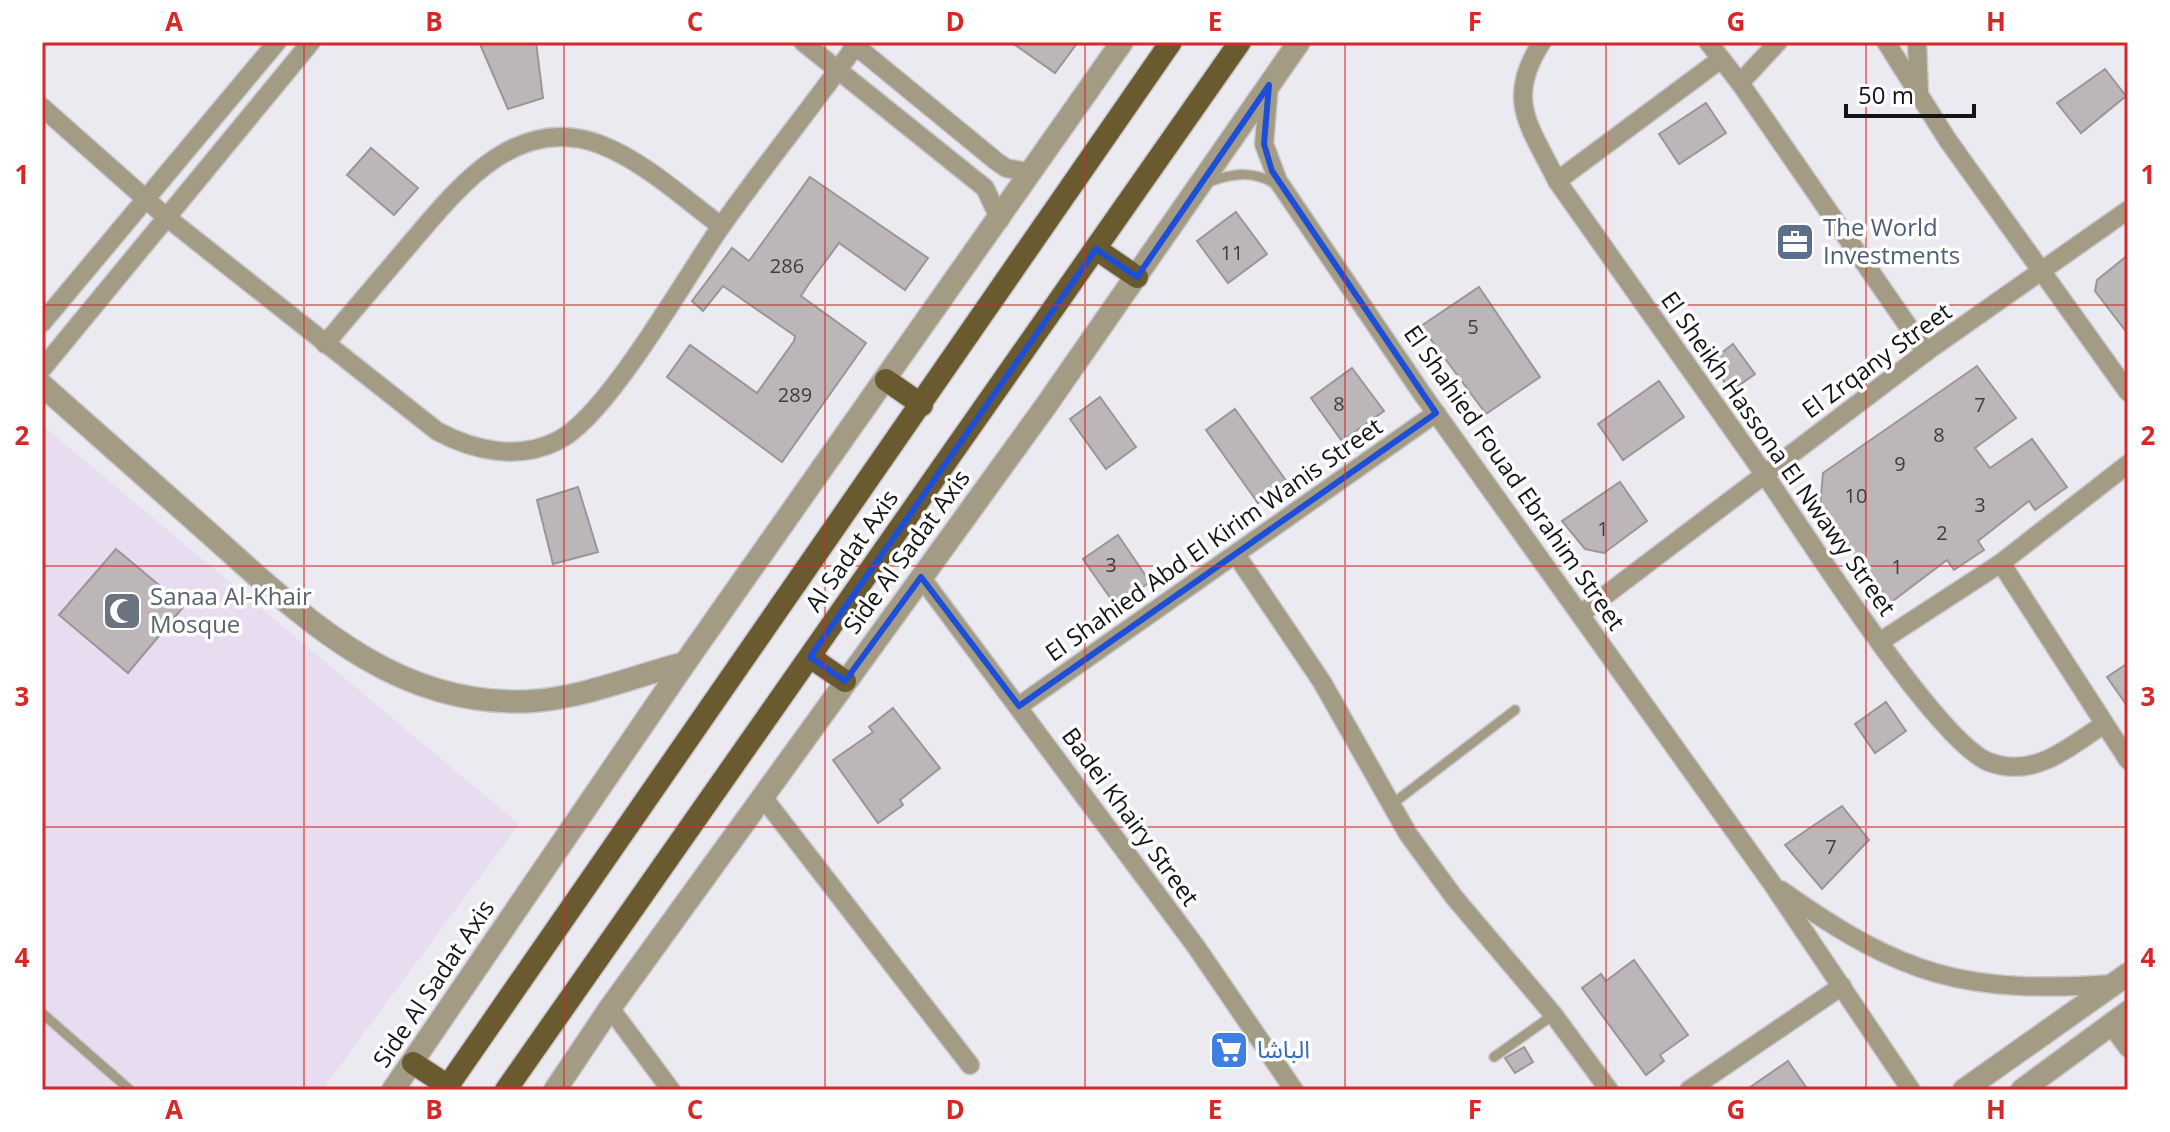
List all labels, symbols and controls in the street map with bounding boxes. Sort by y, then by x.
text: A [165,3,183,39]
text: B [425,3,443,39]
text: C [687,3,703,39]
text: D [945,3,965,39]
text: E [1208,3,1222,39]
text: F [1468,3,1482,39]
text: G [1727,3,1745,39]
text: H [1986,3,2006,39]
scale bar [1846,68,1974,118]
text: 50 m [1858,78,1914,111]
text: 1 [15,156,29,192]
text: 1 [2141,156,2155,192]
place label: The World Investments [1823,210,1960,271]
office icon: The World Investments [1774,221,1816,263]
house number: 11 [1221,239,1243,266]
house number: 286 [770,252,804,279]
street label: El Sheikh Hassona El Nwawy Street [1654,284,1904,622]
street label: El Zrqany Street [1795,294,1957,425]
house number: 5 [1467,313,1479,340]
street label: El Shahied Fouad Ebrahim Street [1397,318,1633,636]
house number: 289 [778,381,812,408]
house number: 8 [1333,390,1345,417]
house number: 7 [1974,391,1986,418]
street label: El Shahied Abd El Kirim Wanis Street [1038,409,1388,668]
text: 2 [15,417,30,453]
text: 2 [2141,417,2156,453]
house number: 8 [1933,421,1945,448]
house number: 9 [1894,450,1906,477]
street label: Side Al Sadat Axis [835,462,977,640]
house number: 10 [1845,482,1867,509]
street label: Al Sadat Axis [797,483,905,618]
house number: 3 [1974,491,1986,518]
house number: 1 [1597,515,1609,542]
house number: 2 [1936,519,1948,546]
house number: 3 [1105,551,1117,578]
house number: 1 [1891,553,1903,580]
place label: Sanaa Al-Khair Mosque [150,579,312,640]
mosque icon: Sanaa Al-Khair Mosque [101,590,143,632]
text: 3 [15,678,29,714]
text: 3 [2141,678,2155,714]
street label: Badei Khairy Street [1055,720,1207,912]
house number: 7 [1825,833,1837,860]
street label: Side Al Sadat Axis [364,893,501,1073]
text: 4 [15,939,30,975]
text: 4 [2141,939,2156,975]
supermarket icon: الباشا [1208,1029,1250,1071]
place label: الباشا [1257,1032,1310,1065]
text: A [165,1091,183,1127]
text: B [425,1091,443,1127]
text: C [687,1091,703,1127]
text: D [945,1091,965,1127]
text: E [1208,1091,1222,1127]
text: F [1468,1091,1482,1127]
text: G [1727,1091,1745,1127]
text: H [1986,1091,2006,1127]

